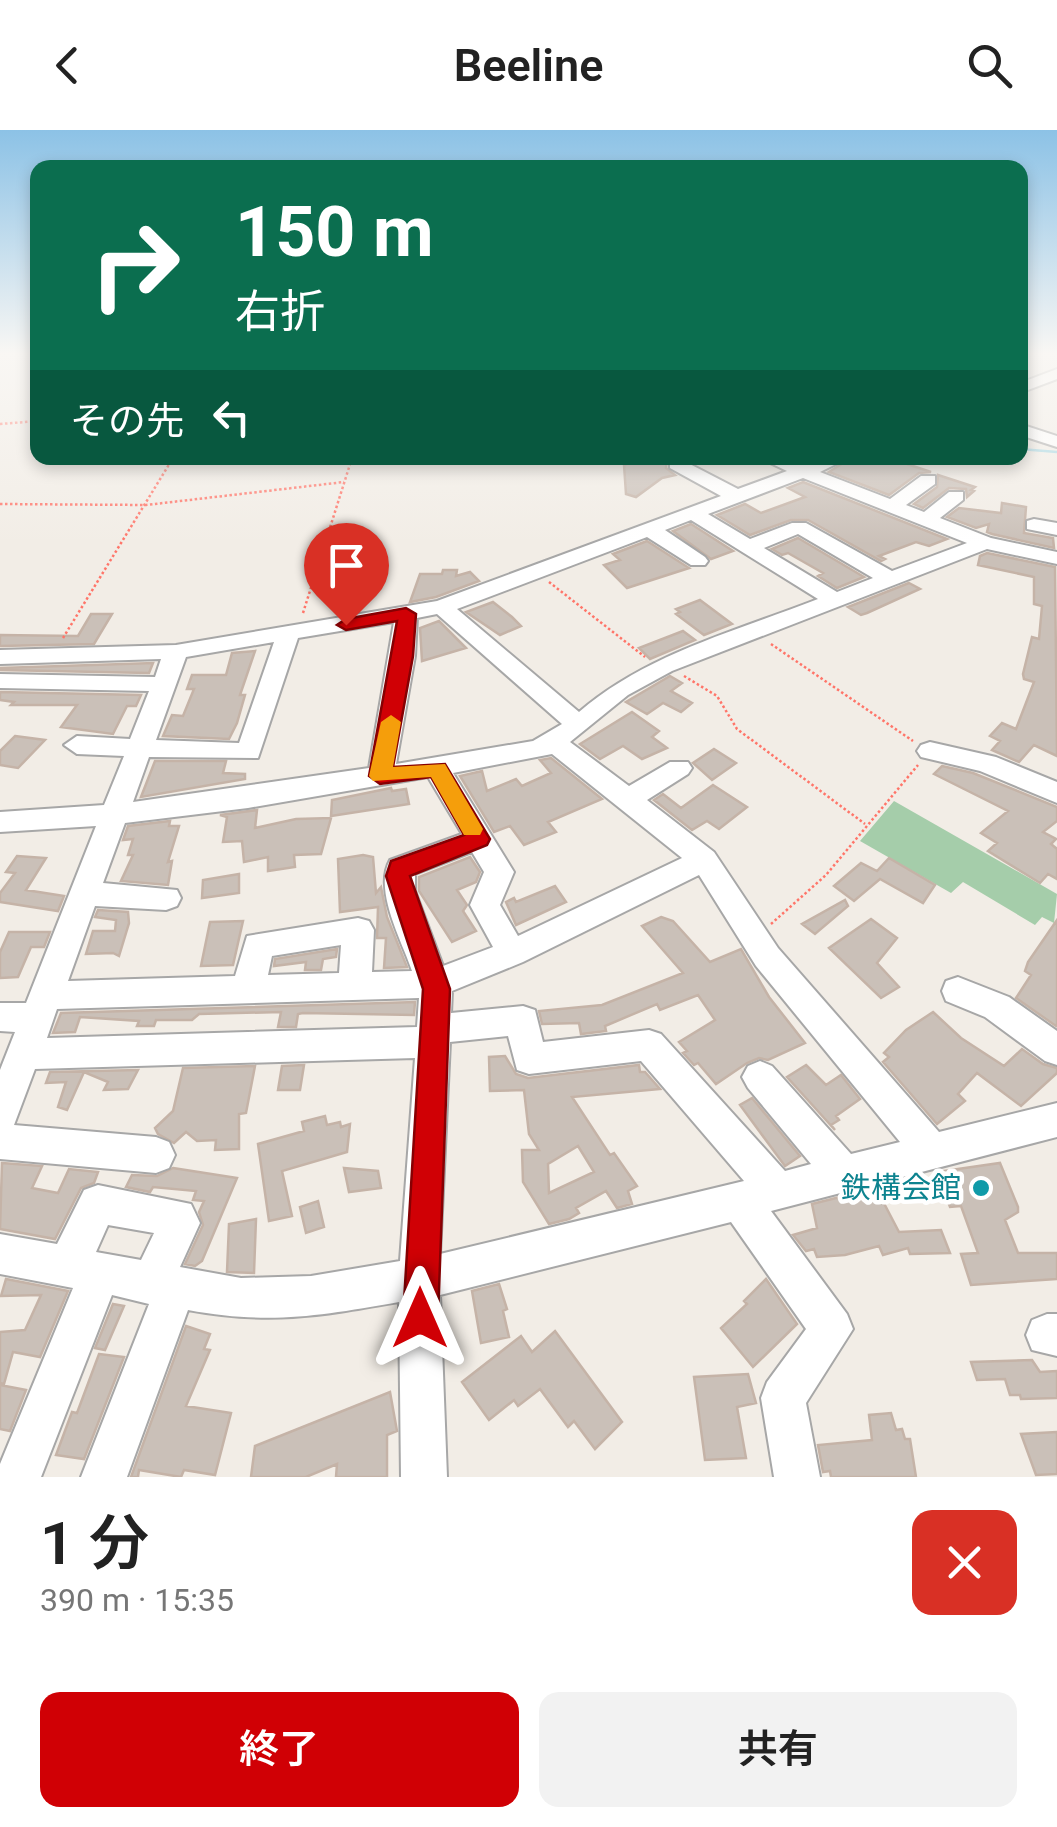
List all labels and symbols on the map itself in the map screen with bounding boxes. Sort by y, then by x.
pin [304,523,389,626]
place label: 鉄構会館 [841,1170,961,1205]
marker: 鉄構会館 [970,1177,992,1199]
position arrow [368,1266,472,1370]

